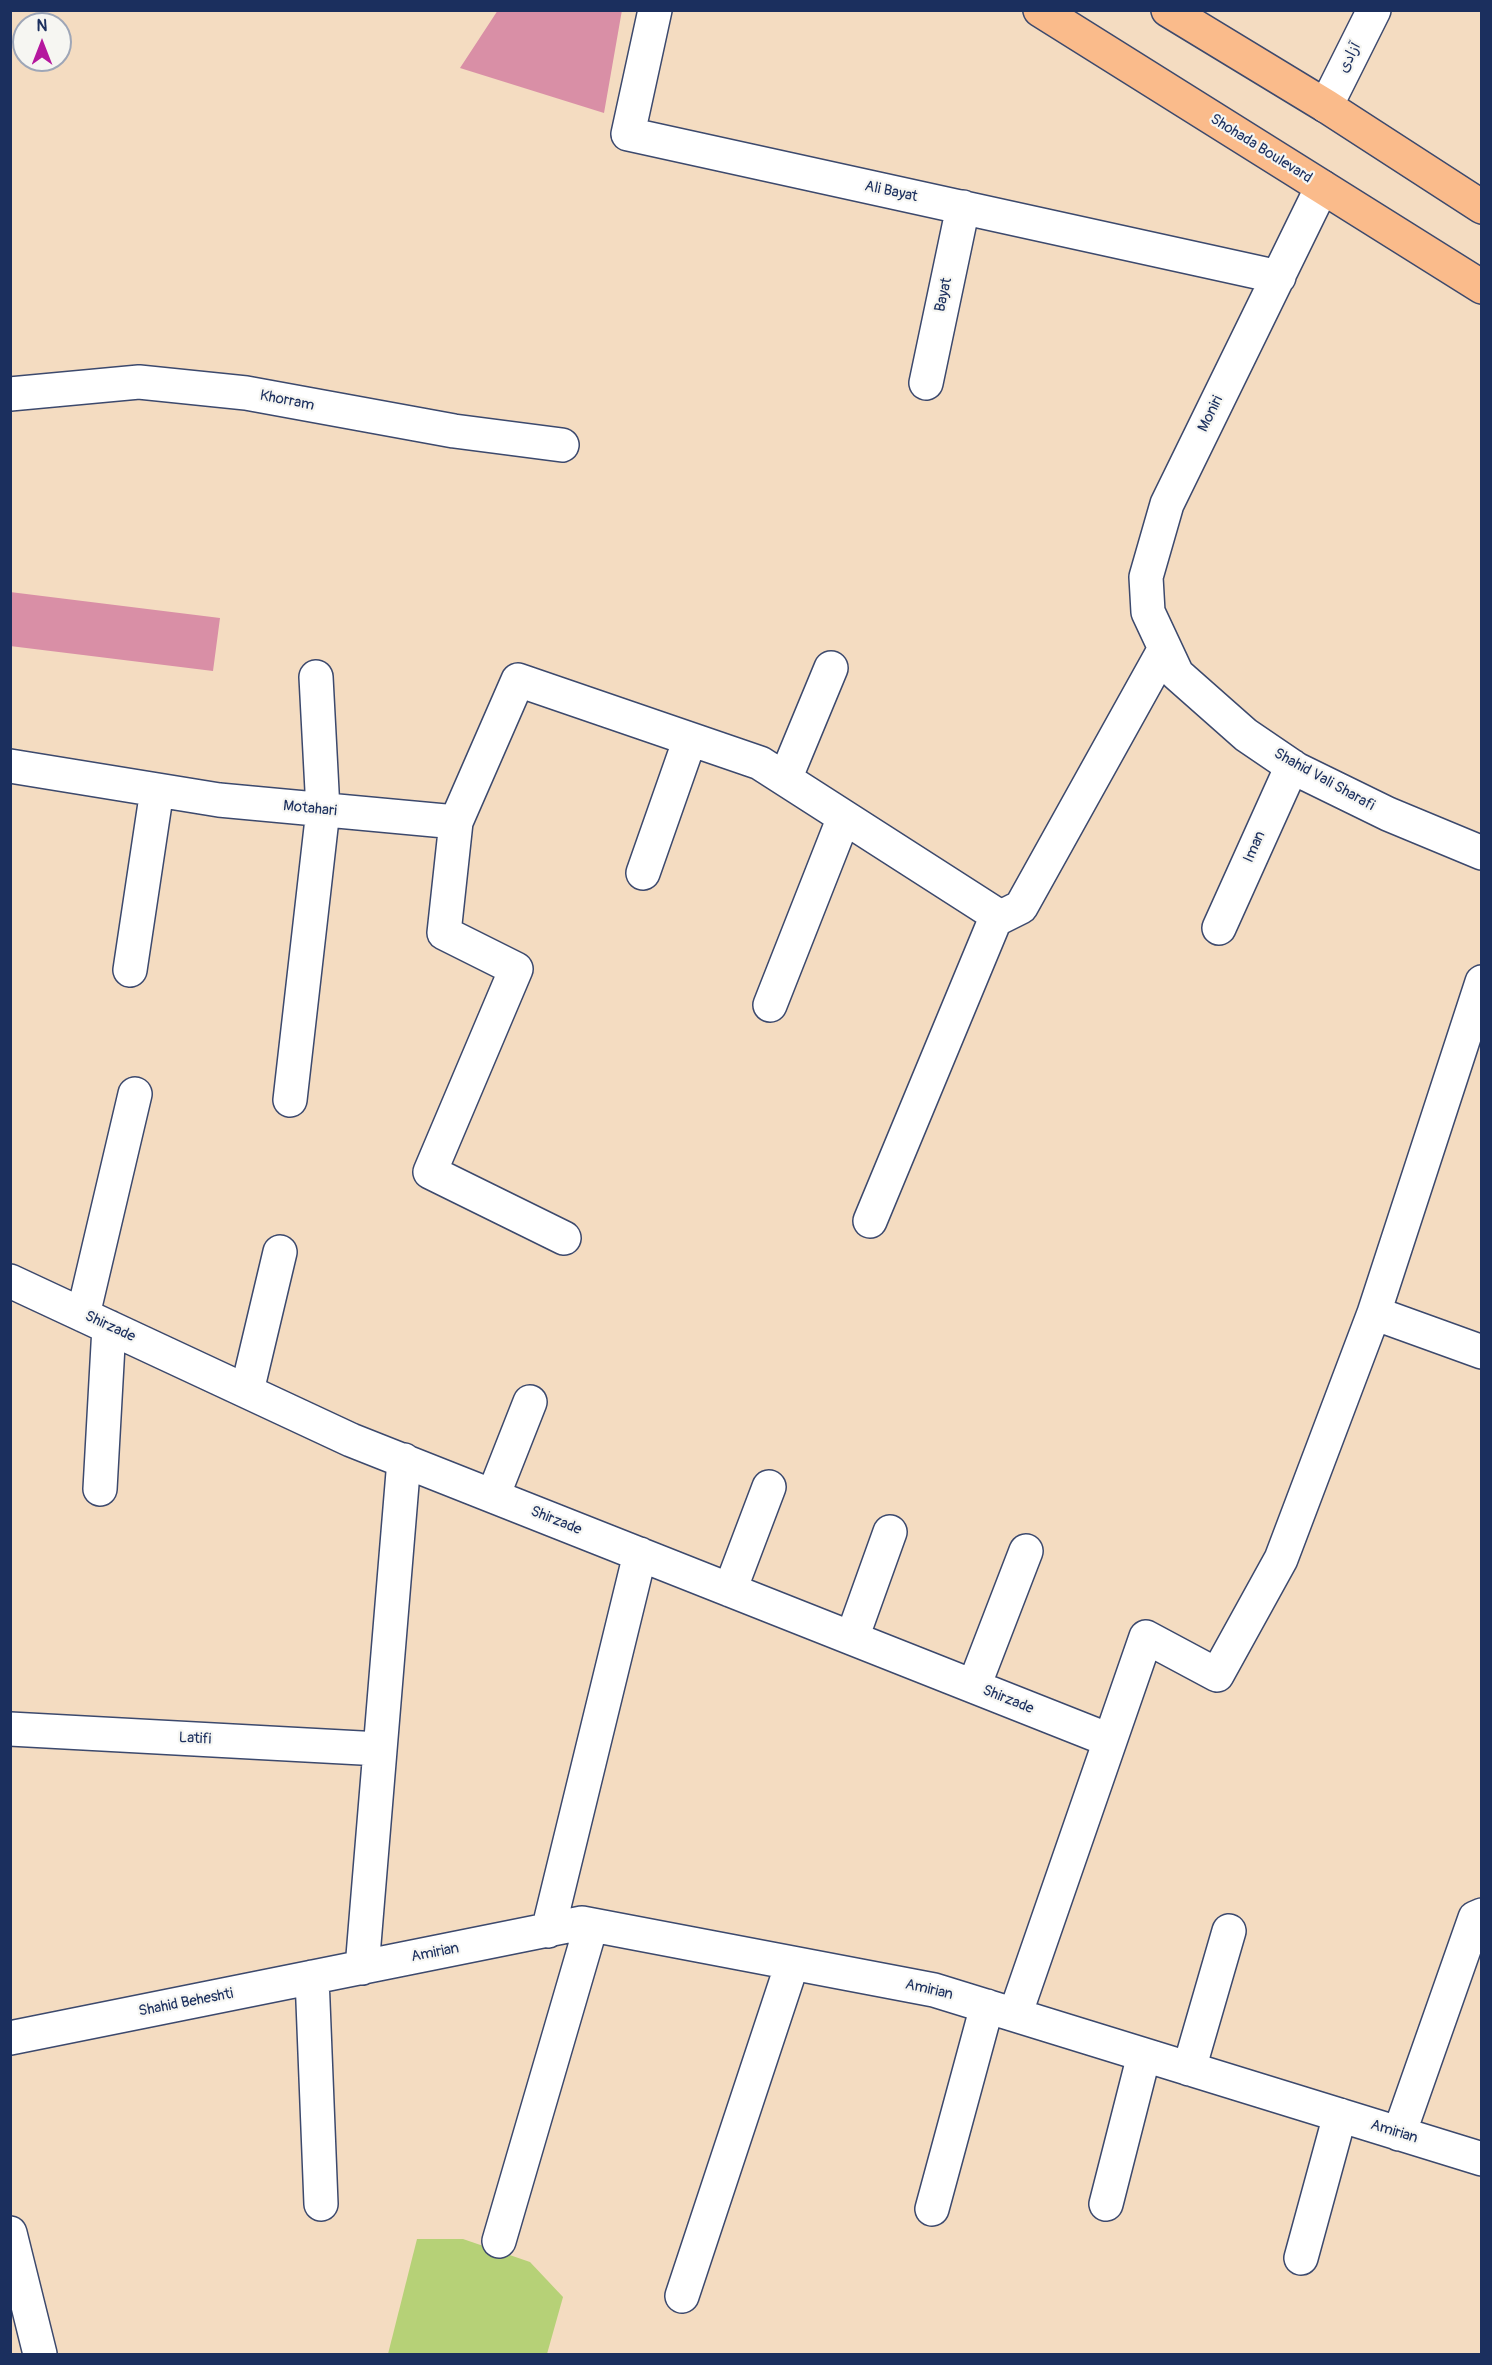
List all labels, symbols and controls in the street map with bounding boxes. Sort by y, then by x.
north arrow [12,12,72,72]
text: N [37,16,47,36]
street label: آزادی [1335,40,1365,76]
street label: Shohada Boulevard [1207,110,1315,188]
street label: Ali Bayat [863,178,919,206]
street label: Bayat [932,276,956,314]
street label: Khorram [258,387,316,415]
street label: Moniri [1195,393,1227,435]
street label: Shahid Vali Sharafi [1270,745,1378,815]
street label: Motahari [282,797,338,821]
street label: Iman [1240,828,1270,866]
street label: Shirzade [82,1308,138,1346]
street label: Shirzade [528,1503,584,1539]
street label: Shirzade [980,1682,1036,1718]
street label: Latifi [178,1729,212,1749]
street label: Amirian [409,1940,461,1966]
street label: Amirian [903,1976,955,2004]
street label: Shahid Beheshti [137,1985,235,2021]
street label: Amirian [1368,2116,1420,2148]

